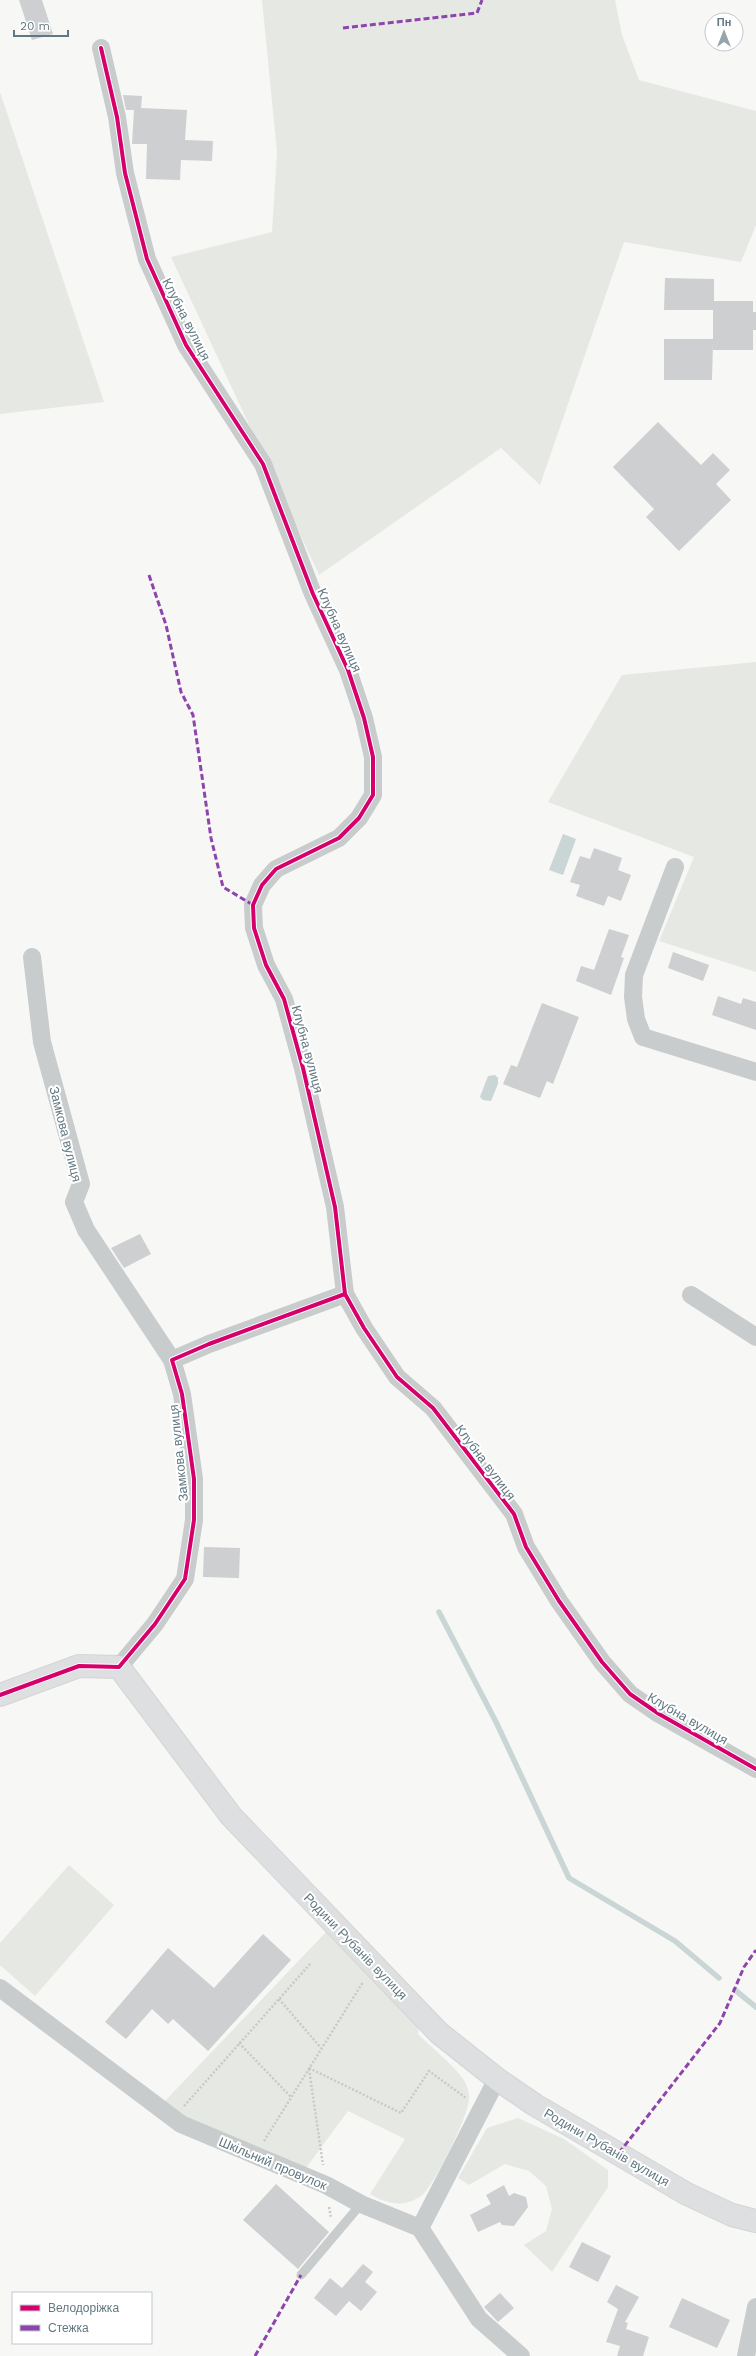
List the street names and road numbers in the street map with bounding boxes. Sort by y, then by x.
street label: Клубна вулиця [159,276,214,363]
street label: Клубна вулиця [314,586,365,674]
street label: Клубна вулиця [289,1004,326,1095]
street label: Замкова вулиця [46,1085,85,1183]
street label: Замкова вулиця [166,1404,191,1502]
street label: Клубна вулиця [452,1422,519,1503]
street label: Клубна вулиця [645,1689,731,1747]
street label: Родини Рубанів вулиця [301,1890,410,2003]
street label: Родини Рубанів вулиця [541,2105,672,2189]
street label: Шкільний провулок [216,2134,329,2193]

